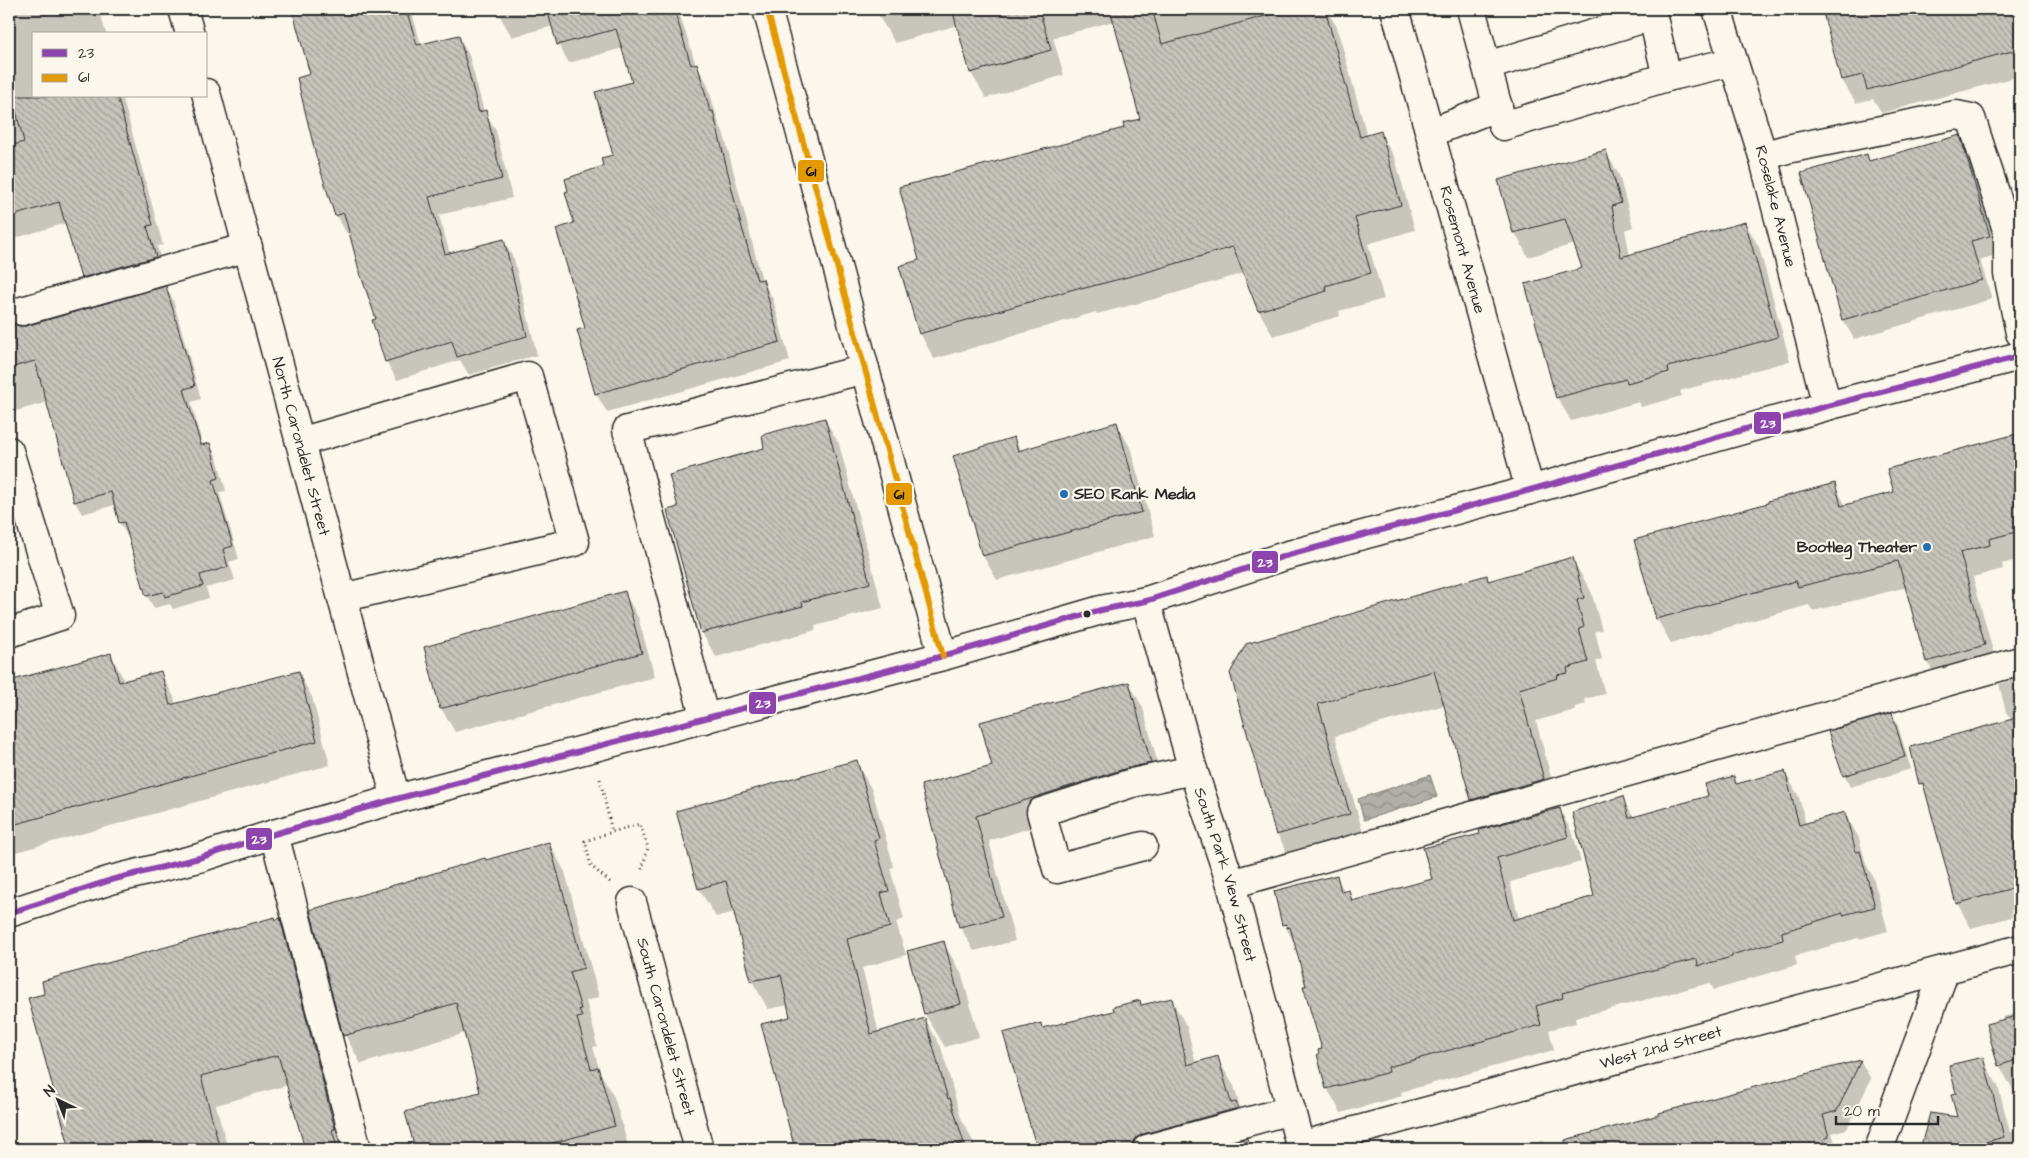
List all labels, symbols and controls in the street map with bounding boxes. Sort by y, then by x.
legend [32,32,208,98]
text: 23 [78,43,95,64]
text: 61 [78,67,89,88]
street label: Roselake Avenue [1749,143,1802,270]
line badge: 61 [797,159,825,183]
text: 61 [806,162,816,182]
street label: Rosemont Avenue [1434,183,1491,316]
street label: North Carondelet Street [267,355,336,539]
line badge: 23 [1753,411,1782,435]
text: 23 [1759,414,1776,434]
line badge: 61 [885,482,913,506]
place label: SEO Rank Media [1073,483,1196,505]
text: 61 [894,485,904,505]
marker: SEO Rank Media [1058,488,1070,500]
place label: Bootleg Theater [1797,536,1917,560]
marker: Bootleg Theater [1921,541,1933,553]
line badge: 23 [1251,550,1279,574]
text: 23 [1256,553,1273,573]
unlabelled marker [1082,609,1092,619]
line badge: 23 [748,691,777,715]
text: 23 [754,694,771,714]
street label: South Park View Street [1189,784,1262,965]
line badge: 23 [245,827,273,851]
text: 23 [250,830,267,850]
street label: South Carondelet Street [631,935,701,1119]
street label: West 2nd Street [1597,1020,1725,1074]
north arrow [32,1076,82,1126]
text: N [40,1081,60,1102]
scale bar [1836,1093,1939,1125]
text: 20 m [1844,1101,1880,1122]

